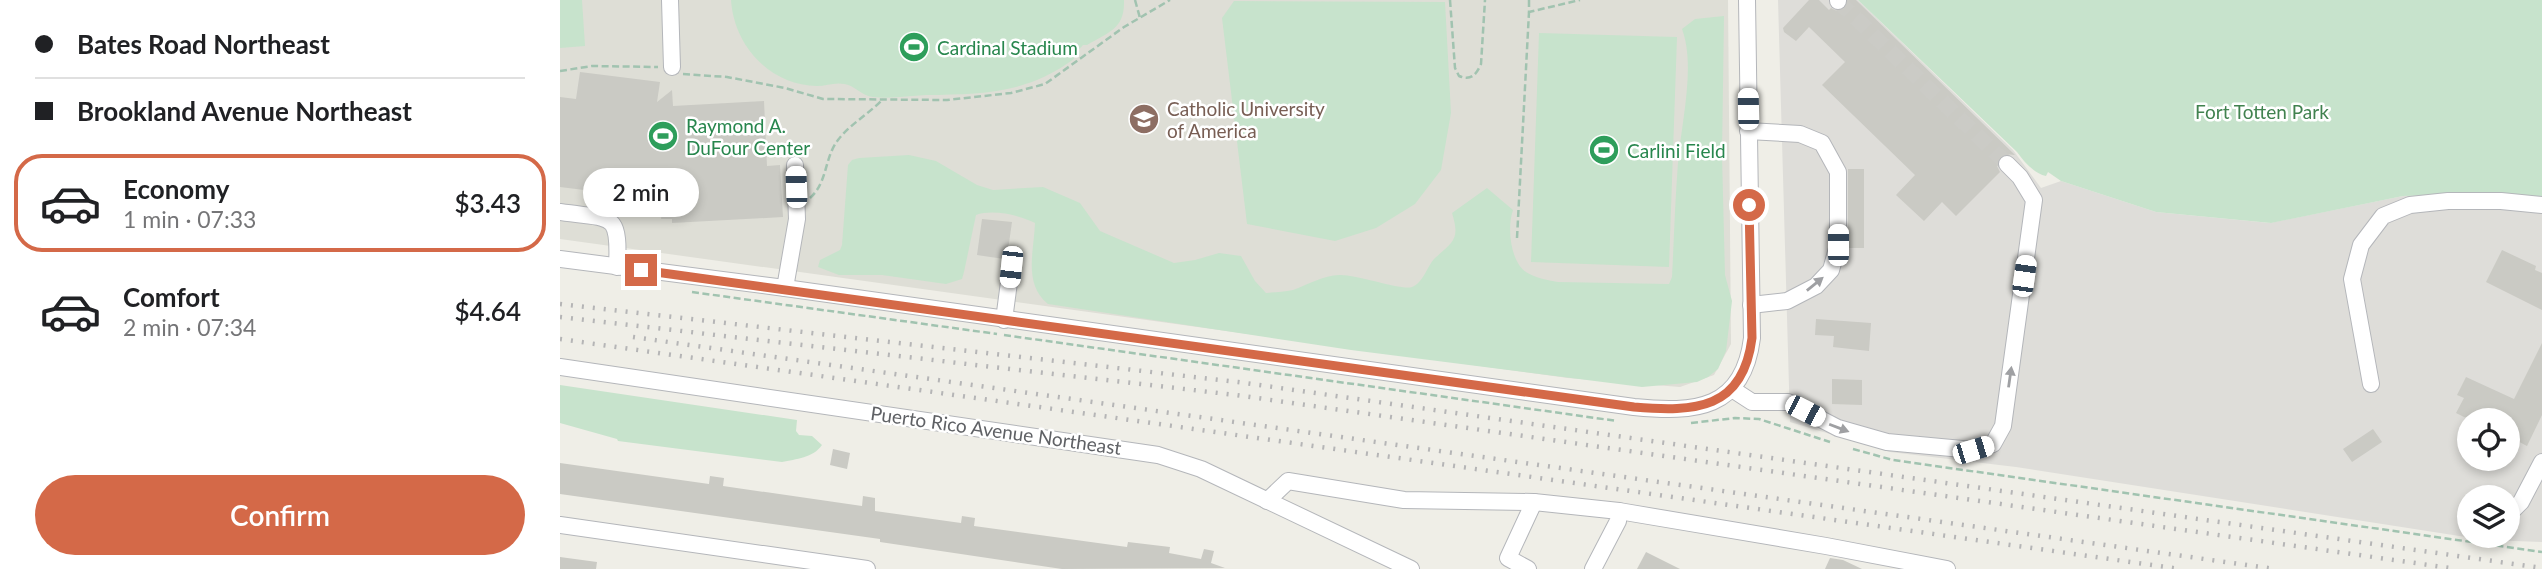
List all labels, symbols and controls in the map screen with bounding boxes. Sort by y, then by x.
text: Bates Road Northeast [77,28,330,60]
sports icon: Cardinal Stadium [897,30,931,64]
place label: Cardinal Stadium [937,36,1078,59]
car [1738,88,1759,130]
text: Brookland Avenue Northeast [77,95,412,127]
place label: Catholic University of America [1167,97,1325,142]
park label: Fort Totten Park [2195,100,2329,123]
school or university icon: Catholic University of America [1127,102,1161,136]
place label: Raymond A. DuFour Center [686,114,810,159]
sports icon: Raymond A. DuFour Center [646,119,680,153]
sports icon: Carlini Field [1587,133,1621,167]
place label: Carlini Field [1627,139,1726,162]
car [785,166,808,208]
callout: 2 min [583,168,699,218]
icon: car [39,172,102,235]
text: Economy [123,173,229,205]
text: 2 min [613,178,669,206]
text: $3.43 [455,187,521,219]
route start [1733,189,1765,221]
text: 1 min · 07:33 [123,205,256,233]
car [1828,224,1849,266]
car [999,245,1024,289]
route end [625,254,657,286]
car [2011,254,2038,298]
one-way arrow [1805,277,1823,292]
icon: car [39,280,102,343]
text: Comfort [123,281,220,313]
text: $4.64 [455,295,521,327]
text: 2 min · 07:34 [123,313,256,341]
one-way arrow [2004,366,2015,388]
car [1782,392,1829,430]
street label: Puerto Rico Avenue Northeast [869,401,1123,459]
map controls [2457,408,2520,548]
button: locate [2457,408,2520,471]
one-way arrow [1829,422,1850,433]
car [1950,434,1997,466]
button: Confirm [35,475,525,555]
button: layers [2457,485,2520,548]

